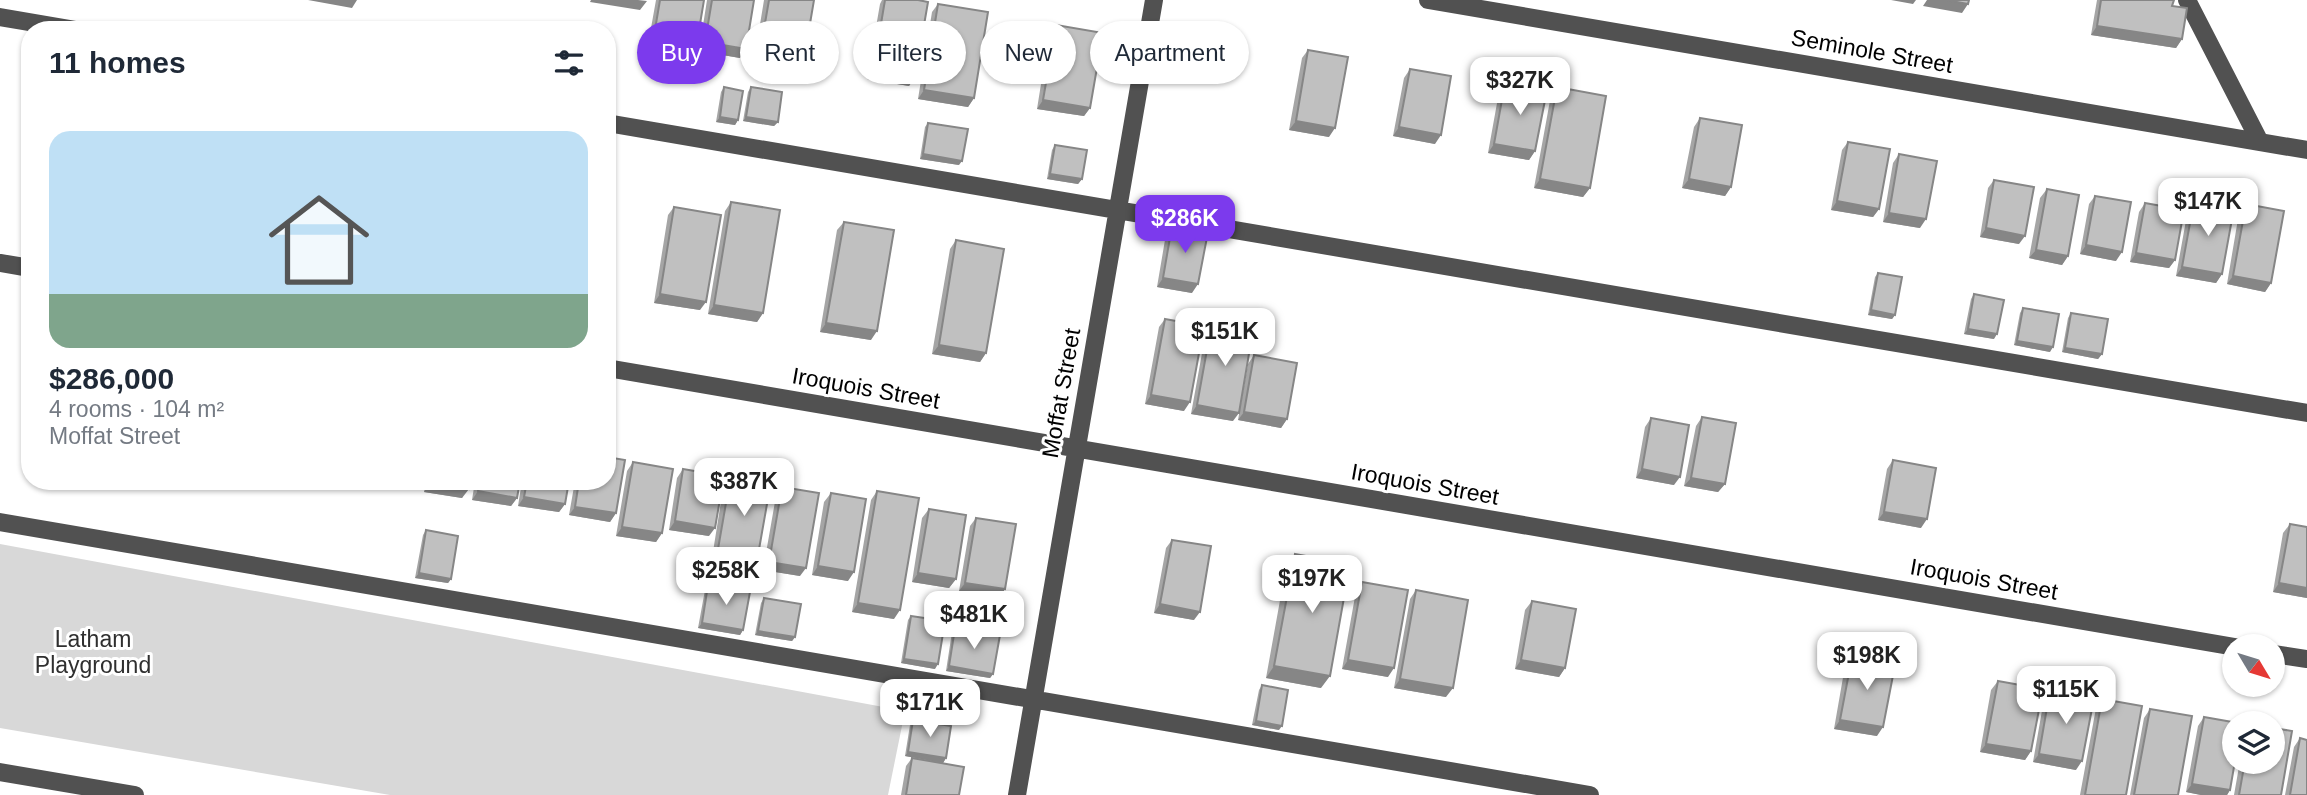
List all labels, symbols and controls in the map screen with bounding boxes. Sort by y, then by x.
chip: Buy [637,21,726,84]
chip: Rent [740,21,839,84]
chip: Filters [853,21,966,84]
chip: New [980,21,1076,84]
chip: Apartment [1090,21,1249,84]
street label: Seminole Street [1789,24,1955,78]
icon: filters [550,44,588,82]
text: 11 homes [49,46,186,79]
pin: $327K [1471,58,1569,117]
text: $327K [1486,67,1554,93]
icon: home [256,177,382,303]
pin: $147K [2159,178,2257,238]
text: $147K [2174,188,2242,214]
pin: $286K [1136,196,1234,255]
text: $286K [1151,205,1219,231]
pin: $151K [1176,308,1274,368]
text: $151K [1191,318,1259,344]
street label: Moffat Street [1037,326,1085,460]
text: $286,000 [49,362,174,395]
street label: Iroquois Street [790,362,943,414]
text: 4 rooms · 104 m² [49,396,224,422]
text: Moffat Street [49,423,180,449]
pin: $387K [695,458,793,518]
street label: Iroquois Street [1349,458,1502,510]
text: $387K [710,468,778,494]
pin: $258K [677,548,775,607]
street label: Iroquois Street [1908,553,2061,605]
pin: $197K [1263,556,1361,615]
text: $258K [692,557,760,583]
text: $197K [1278,565,1346,591]
pin: $481K [925,592,1023,651]
text: $481K [940,601,1008,627]
park label: Latham Playground [35,626,151,678]
pin: $198K [1818,632,1916,692]
north arrow [2222,634,2286,696]
map controls [2222,634,2285,774]
text: $198K [1833,642,1901,668]
pin: $115K [2017,666,2115,726]
text: $115K [2033,676,2099,702]
pin: $171K [881,680,979,739]
text: $171K [896,689,964,715]
button: layers [2222,711,2285,774]

